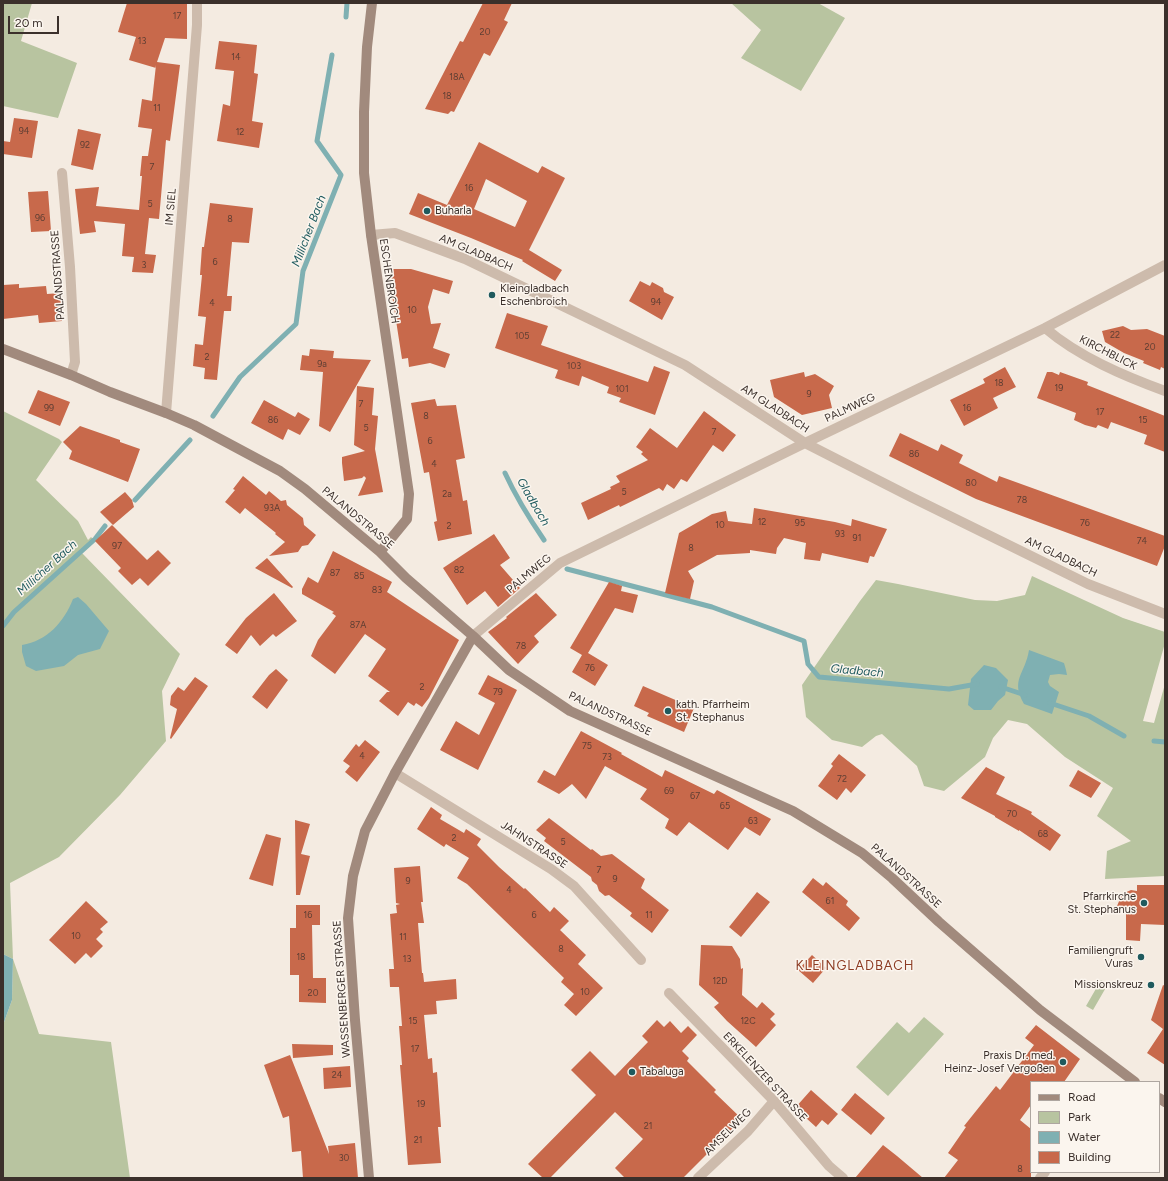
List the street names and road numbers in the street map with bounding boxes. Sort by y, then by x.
street label: IM SIEL [163,188,179,226]
street label: PALANDSTRASSE [48,230,68,320]
street label: AM GLADBACH [437,232,515,274]
street label: ESCHENBROICH [376,238,402,324]
street label: KIRCHBLICK [1077,333,1139,373]
street label: AM GLADBACH [738,382,812,436]
street label: PALMWEG [823,391,877,425]
street label: PALANDSTRASSE [319,484,397,552]
street label: AM GLADBACH [1023,534,1099,580]
street label: PALMWEG [504,552,554,596]
street label: PALANDSTRASSE [566,689,654,739]
street label: JAHNSTRASSE [498,818,570,872]
street label: PALANDSTRASSE [868,841,944,911]
street label: WASSENBERGER STRASSE [331,920,353,1058]
street label: ERKELENZER STRASSE [720,1029,810,1125]
street label: AMSELWEG [702,1106,754,1158]

